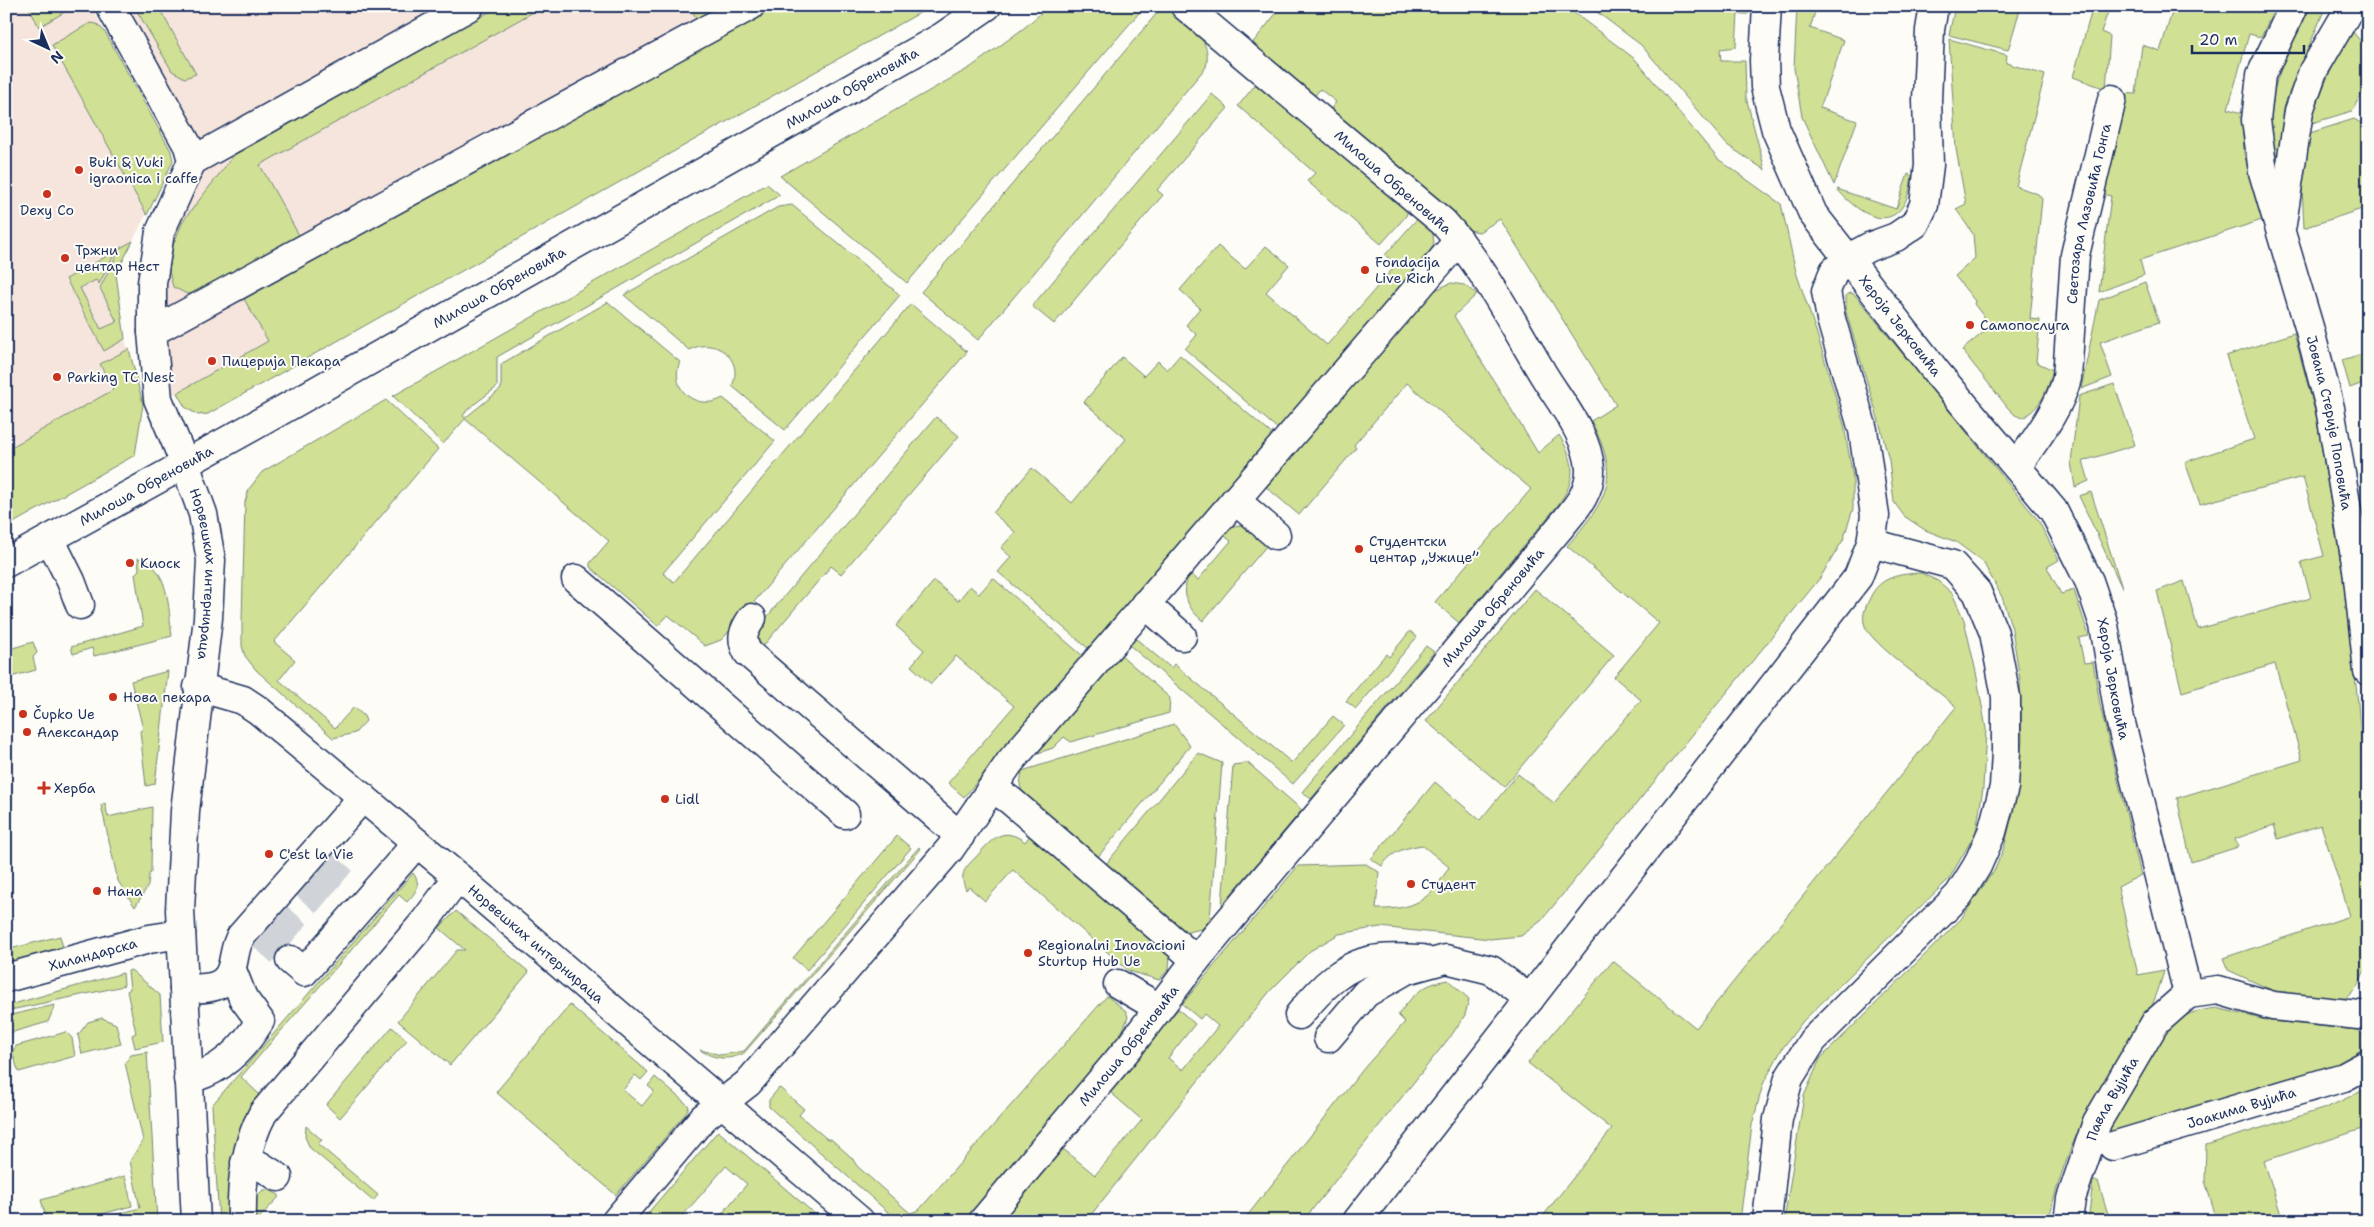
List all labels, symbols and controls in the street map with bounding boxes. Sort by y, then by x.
north arrow [22,22,72,72]
scale bar [2192,22,2304,54]
text: 20 m [2199,30,2238,50]
street label: Милоша Обреновића [782,43,922,133]
text: N [47,47,67,68]
street label: Светозара Лазовића Гонга [2063,121,2115,305]
street label: Милоша Обреновића [1331,126,1456,238]
place label: Buki & Vuki igraonica i caffe [89,153,198,187]
marker: Buki & Vuki igraonica i caffe [73,164,85,176]
marker: Dexy Co [41,188,53,200]
place label: Dexy Co [20,201,74,219]
place label: Тржни центар Нест [75,241,160,275]
street label: Милоша Обреновића [429,242,569,332]
marker: Тржни центар Нест [59,252,71,264]
place label: Fondacija Live Rich [1375,253,1440,287]
marker: Fondacija Live Rich [1359,264,1371,276]
street label: Хероја Јерковића [1855,271,1946,380]
place label: Самопослуга [1980,316,2070,334]
marker: Самопослуга [1964,319,1976,331]
street label: Јована Стерије Поповића [2303,333,2356,512]
place label: Пицерија Пекара [222,352,341,370]
marker: Пицерија Пекара [206,355,218,367]
place label: Parking TC Nest [67,368,174,386]
marker: Parking TC Nest [51,371,63,383]
street label: Милоша Обреновића [76,441,216,530]
street label: Норвешких интернираца [185,486,220,661]
place label: Студентски центар „Ужице” [1369,532,1479,566]
marker: Студентски центар „Ужице” [1353,543,1365,555]
street label: Милоша Обреновића [1438,544,1548,670]
place label: Киоск [140,554,181,572]
marker: Киоск [124,557,136,569]
street label: Хероја Јерковића [2093,615,2134,742]
place label: Нова пекара [123,688,211,706]
marker: Нова пекара [107,691,119,703]
place label: Čupko Ue [33,705,95,723]
marker: Čupko Ue [17,708,29,720]
place label: Александар [37,723,119,741]
marker: Александар [21,726,33,738]
place label: Херба [54,779,96,797]
marker: Херба [38,782,50,794]
place label: Lidl [675,790,700,808]
marker: Lidl [659,793,671,805]
place label: C'est la Vie [279,845,354,863]
marker: C'est la Vie [263,848,275,860]
place label: Студент [1421,875,1477,893]
marker: Студент [1405,878,1417,890]
street label: Норвешких интернираца [464,880,608,1007]
place label: Нана [107,882,143,900]
marker: Нана [91,885,103,897]
street label: Хиландарска [47,934,139,975]
place label: Regionalni Inovacioni Sturtup Hub Ue [1038,936,1186,970]
marker: Regionalni Inovacioni Sturtup Hub Ue [1022,947,1034,959]
street label: Милоша Обреновића [1075,981,1183,1110]
street label: Павла Вујића [2082,1053,2142,1143]
street label: Јоакима Вујића [2185,1083,2298,1132]

